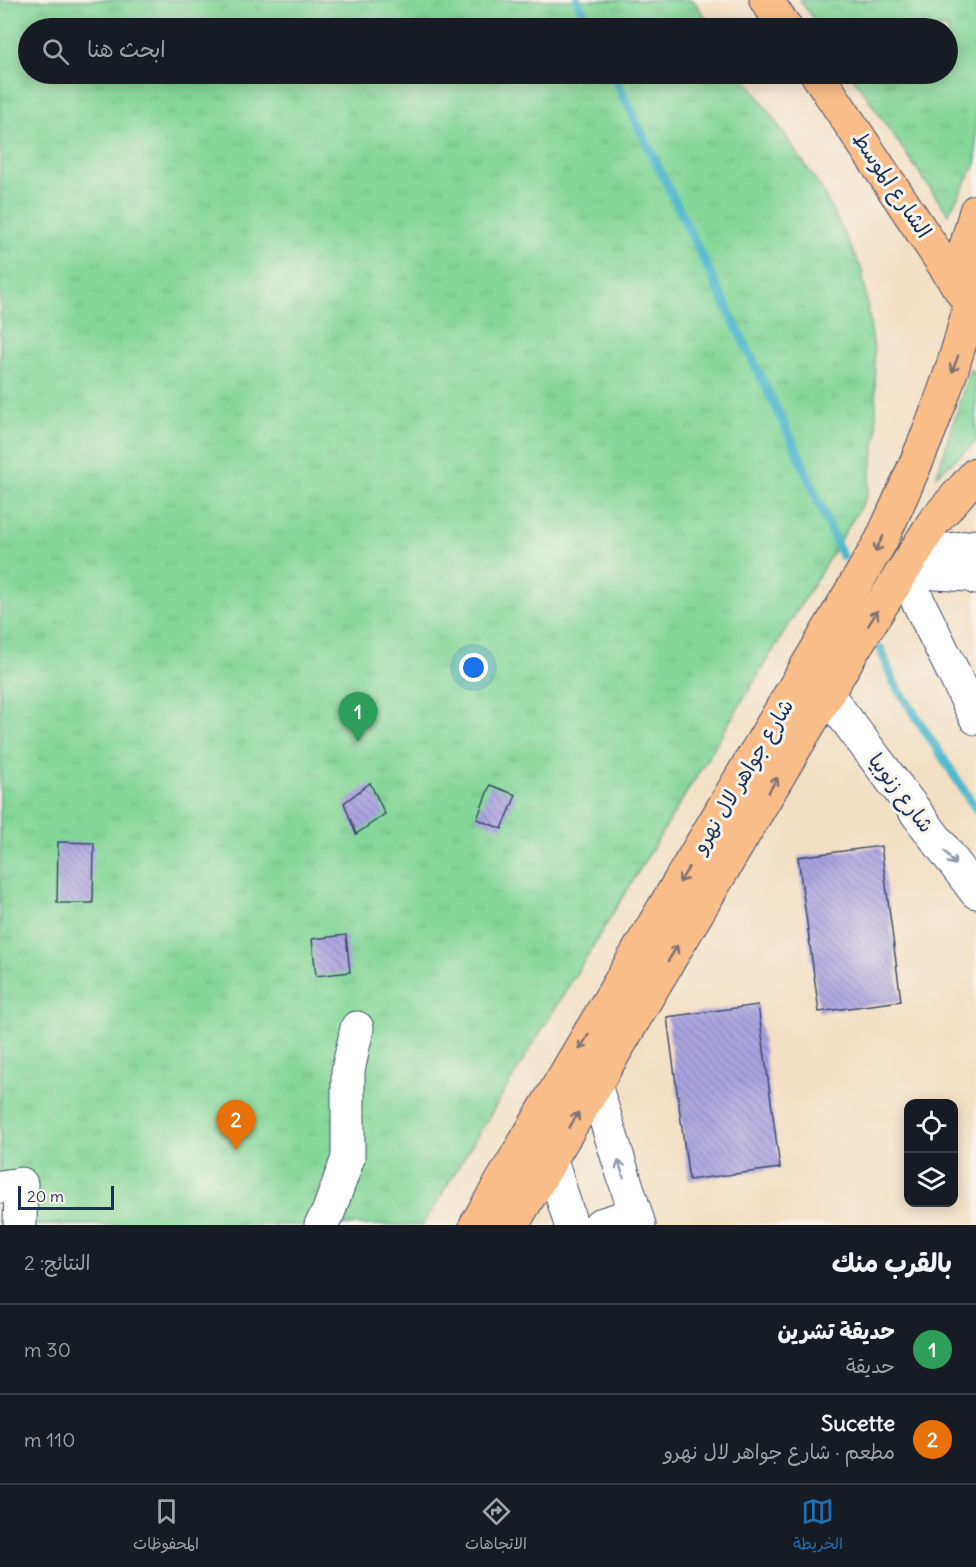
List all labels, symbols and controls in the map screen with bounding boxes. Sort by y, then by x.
search box [18,18,958,84]
icon: search [39,35,72,68]
text: ابحث هنا [87,35,166,63]
street label: الشارع الموسط [846,126,938,244]
one-way arrow [948,355,959,373]
one-way arrow [873,535,885,552]
one-way arrow [867,610,879,627]
your location [459,653,488,682]
pin: 1 [338,692,378,742]
street label: شارع جواهر لال نهرو [685,694,801,860]
street label: شارع زنوبيا [861,748,940,839]
one-way arrow [767,777,779,794]
one-way arrow [944,849,957,865]
one-way arrow [678,866,690,883]
one-way arrow [668,945,680,962]
one-way arrow [578,1033,590,1050]
map controls [904,1099,958,1207]
button: locate [904,1099,958,1153]
pin: 2 [216,1100,256,1150]
one-way arrow [568,1112,580,1129]
button: layers [904,1153,958,1207]
one-way arrow [615,1160,626,1179]
scale bar [18,1183,114,1210]
text: 20 m [27,1186,64,1206]
text: بالقرب منك [832,1246,952,1279]
text: النتائج: 2 [24,1250,90,1275]
text: حديقة تشرين [777,1317,895,1345]
text: 30 m [24,1337,71,1362]
text: 1 [929,1337,936,1362]
text: حديقة [846,1353,895,1378]
text: Sucette [821,1409,895,1437]
text: 110 m [24,1427,75,1452]
text: 2 [927,1427,938,1452]
text: مطعم · شارع جواهر لال نهرو [664,1439,895,1464]
tab: المحفوظات [133,1495,199,1558]
tab: الاتجاهات [465,1495,527,1558]
tab: الخريطة [793,1495,843,1558]

